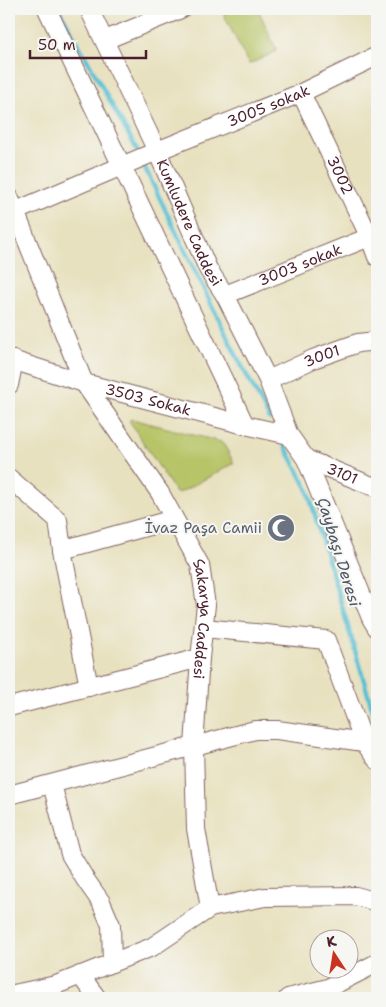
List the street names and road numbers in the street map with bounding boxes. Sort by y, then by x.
street label: 3005 sokak [224,80,313,132]
street label: 3002 [322,152,358,198]
street label: Kumludere Caddesi [152,156,227,290]
street label: 3003 sokak [255,239,345,291]
street label: 3001 [300,340,343,372]
street label: 3503 Sokak [103,379,193,420]
street label: 3101 [324,458,361,489]
street label: Sakarya Caddesi [188,555,216,680]

